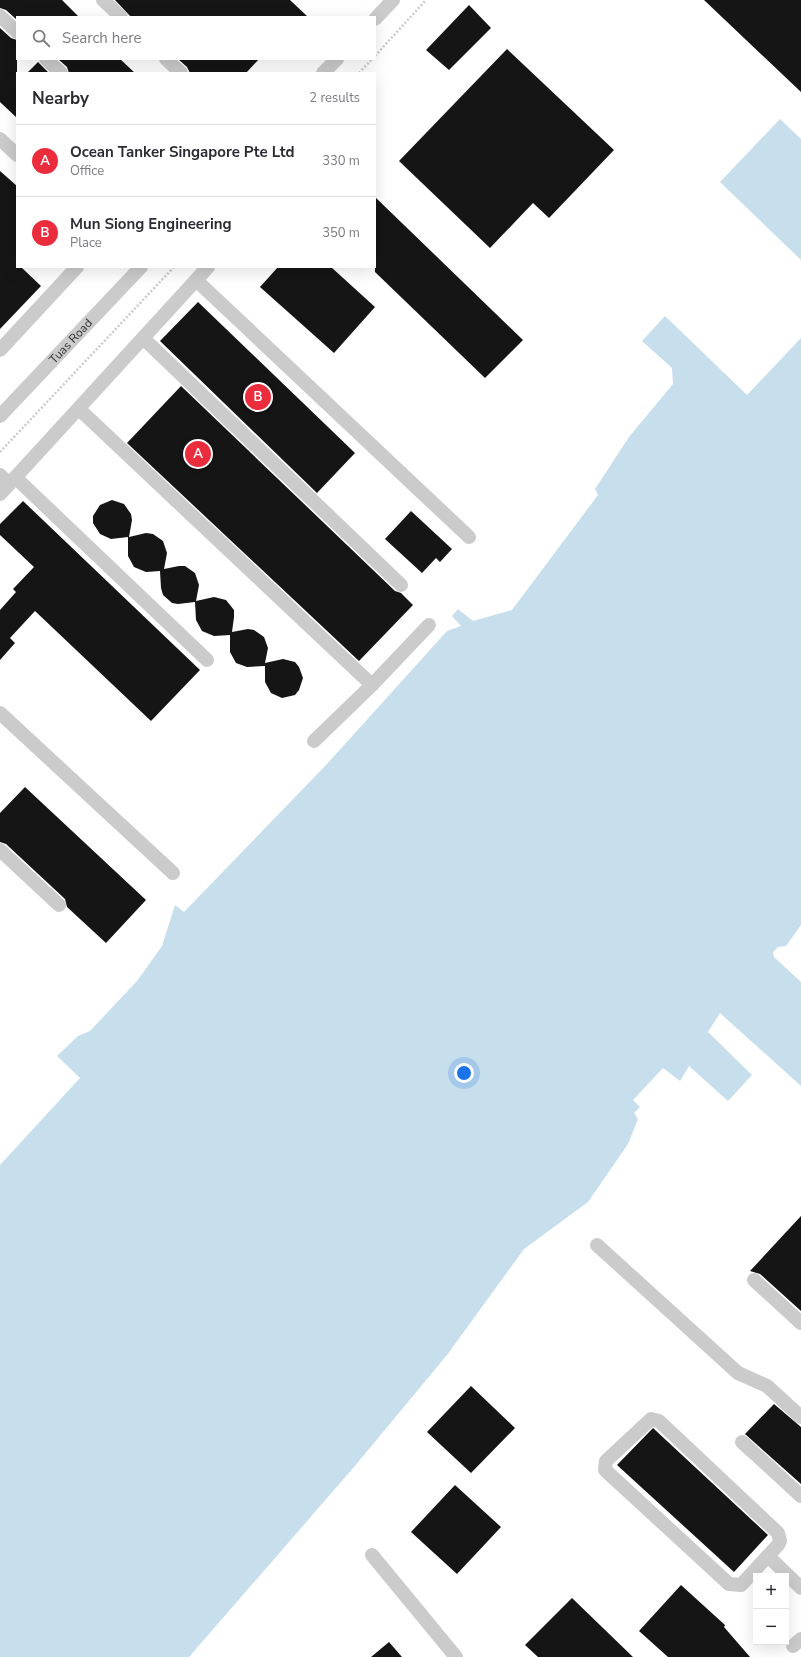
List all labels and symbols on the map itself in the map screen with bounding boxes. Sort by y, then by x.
street label: Tuas Road [46,315,96,367]
pin: B [245,382,271,412]
pin: A [185,439,211,469]
your location [454,1063,474,1083]

